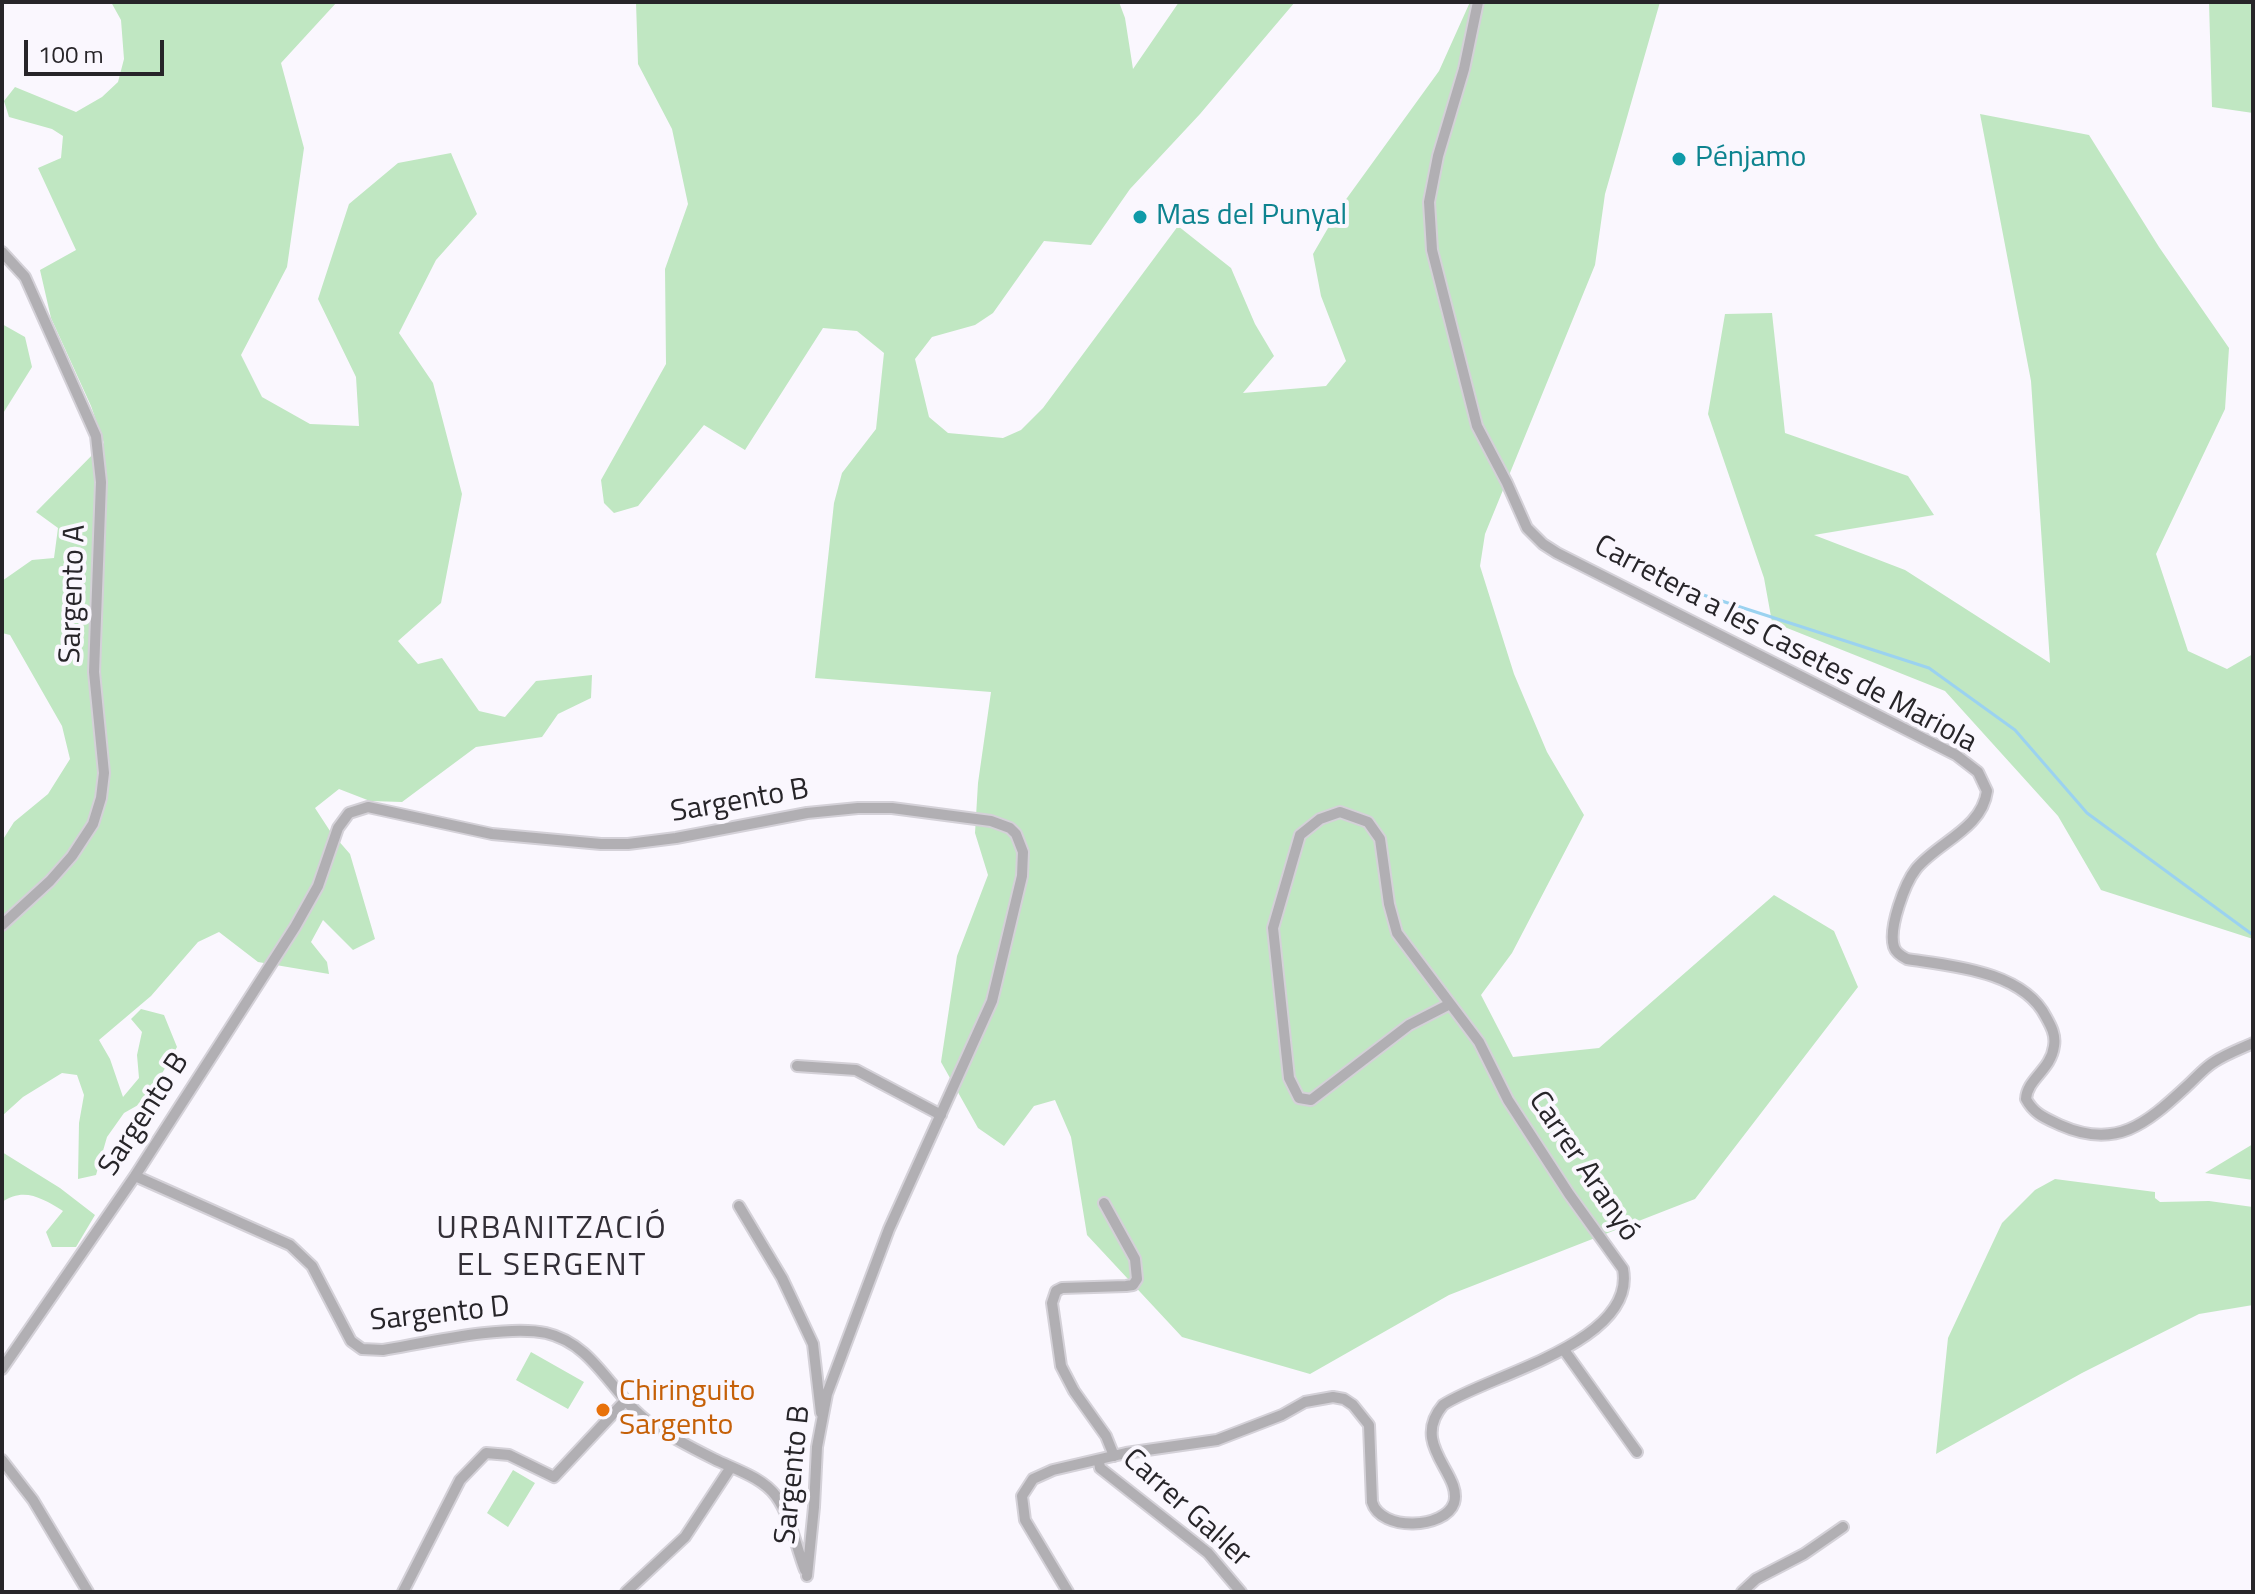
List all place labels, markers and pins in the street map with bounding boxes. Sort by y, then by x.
place label: Pénjamo [1695,141,1806,177]
marker: Pénjamo [1670,150,1688,168]
place label: Mas del Punyal [1156,199,1347,235]
marker: Mas del Punyal [1131,208,1149,226]
place label: Chiringuito Sargento [619,1375,755,1446]
marker: Chiringuito Sargento [594,1401,612,1419]

